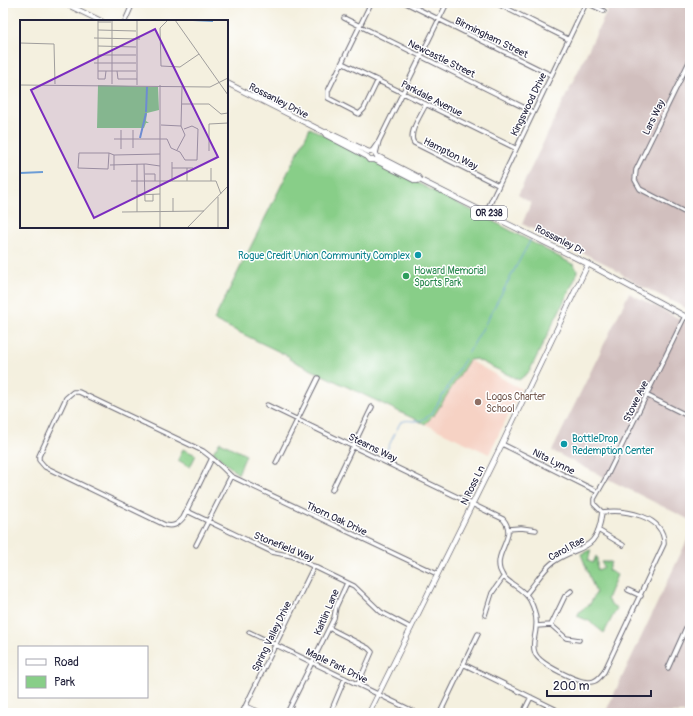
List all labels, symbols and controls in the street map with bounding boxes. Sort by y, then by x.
street label: Birmingham Street [453,15,531,61]
inset map [20,20,228,228]
street label: Newcastle Street [406,37,478,81]
street label: Kingswood Drive [508,71,549,138]
street label: Parkdale Avenue [399,78,464,120]
street label: Rossanley Drive [247,81,310,121]
street label: Lars Way [640,97,668,137]
street label: Hampton Way [421,135,480,173]
road number: OR 238 [471,206,507,220]
street label: Rossanley Dr [533,222,587,258]
place label: Rogue Credit Union Community Complex [238,250,410,262]
marker: Rogue Credit Union Community Complex [413,250,423,260]
place label: Howard Memorial Sports Park [414,265,486,289]
marker: Howard Memorial Sports Park [401,271,411,281]
street label: Stowe Ave [621,379,651,424]
place label: Logos Charter School [486,391,546,415]
marker: Logos Charter School [473,397,483,407]
street label: Stearns Way [346,431,399,465]
place label: BottleDrop Redemption Center [572,433,654,457]
marker: BottleDrop Redemption Center [559,439,569,449]
street label: Nita Lynne [530,447,577,477]
street label: N Ross Ln [458,463,488,507]
street label: Thorn Oak Drive [304,500,369,538]
street label: Stonefield Way [252,529,316,565]
street label: Carol Rae [546,534,587,564]
street label: Kaitlin Lane [312,587,342,637]
street label: Spring Valley Drive [250,599,294,674]
legend [18,646,148,698]
street label: Maple Park Drive [304,646,369,686]
text: Road [54,655,79,670]
scale bar [547,672,651,698]
text: Park [54,675,75,690]
text: 200 m [553,679,590,694]

